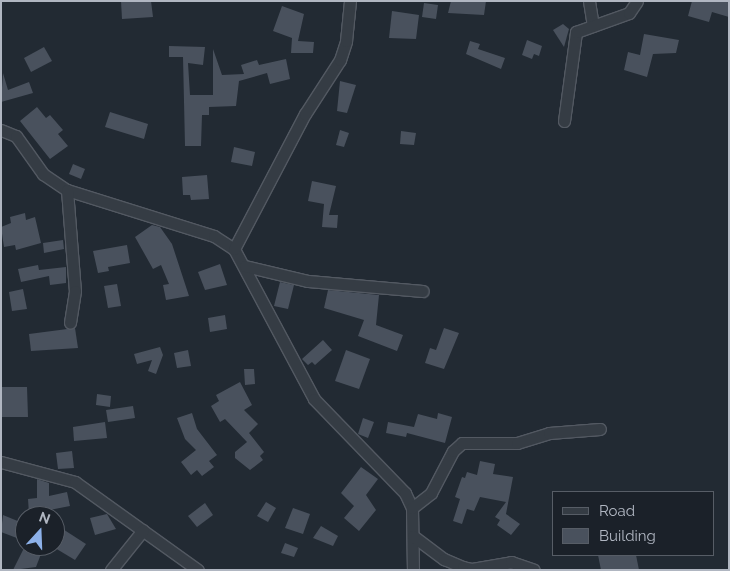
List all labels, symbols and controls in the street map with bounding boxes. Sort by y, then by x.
legend [552,491,715,556]
text: Road [599,502,635,520]
north arrow [15,506,65,556]
text: N [37,508,53,527]
text: Building [599,527,656,545]

